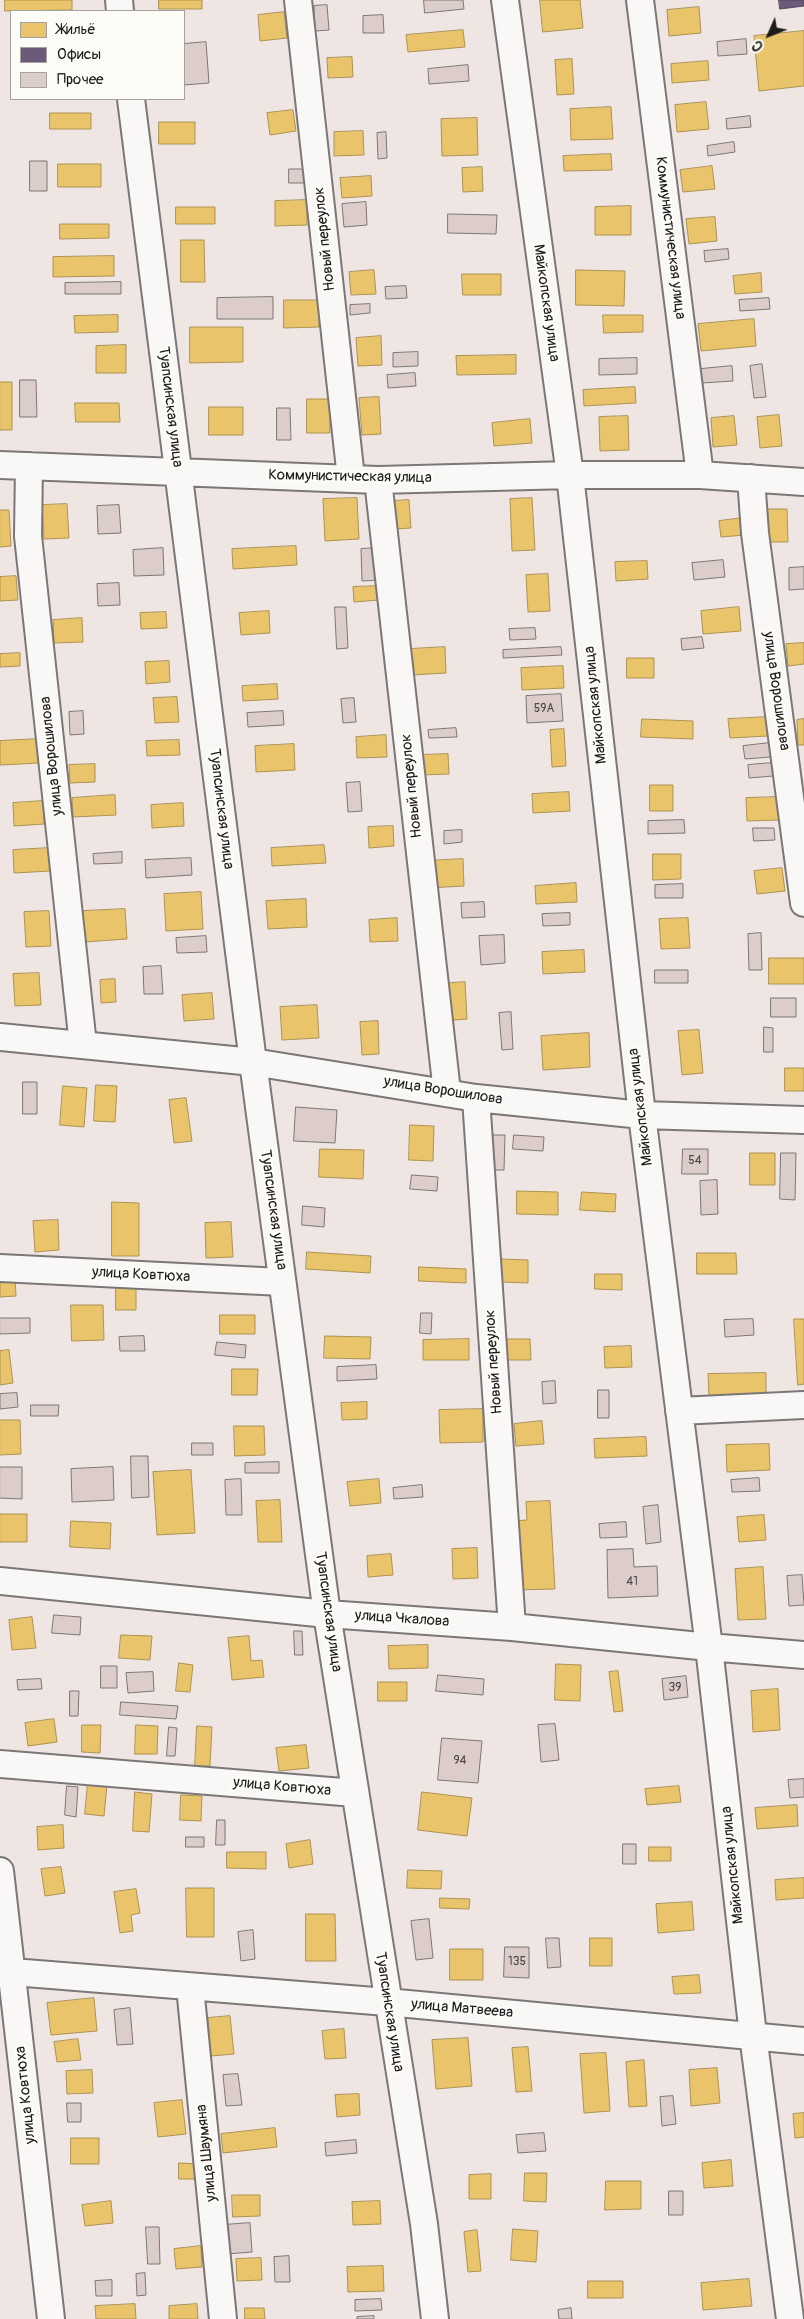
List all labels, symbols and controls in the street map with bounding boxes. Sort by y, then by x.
legend [10,10,185,100]
north arrow [744,10,794,60]
text: Жильё [57,20,96,39]
text: С [749,37,767,55]
text: Офисы [57,45,101,64]
text: Прочее [57,70,104,89]
street label: Коммунистическая улица [651,156,689,320]
street label: Новый переулок [311,186,339,292]
street label: Майкопская улица [529,243,563,363]
street label: Туапсинская улица [154,346,186,468]
street label: Коммунистическая улица [268,467,432,487]
street label: улица Ворошилова [759,630,793,752]
street label: Майкопская улица [581,645,611,765]
street label: улица Ворошилова [37,695,67,817]
house number: 59А [534,702,554,716]
street label: Новый переулок [398,733,426,839]
street label: Туапсинская улица [205,748,237,870]
street label: Майкопская улица [625,1047,657,1167]
street label: улица Ворошилова [382,1073,504,1109]
street label: Туапсинская улица [256,1149,290,1271]
house number: 54 [688,1154,702,1168]
street label: улица Ковтюха [91,1263,191,1287]
street label: Новый переулок [481,1309,507,1415]
street label: Туапсинская улица [311,1551,345,1673]
house number: 41 [626,1575,638,1589]
street label: улица Чкалова [354,1607,450,1631]
house number: 39 [669,1681,681,1695]
house number: 94 [453,1754,467,1768]
street label: улица Ковтюха [232,1774,332,1800]
street label: Майкопская улица [718,1805,748,1925]
street label: Туапсинская улица [371,1951,407,2073]
house number: 135 [508,1955,526,1969]
street label: улица Матвеева [410,1996,514,2022]
street label: улица Ковтюха [12,2045,40,2145]
street label: улица Шаумяна [193,2104,221,2202]

